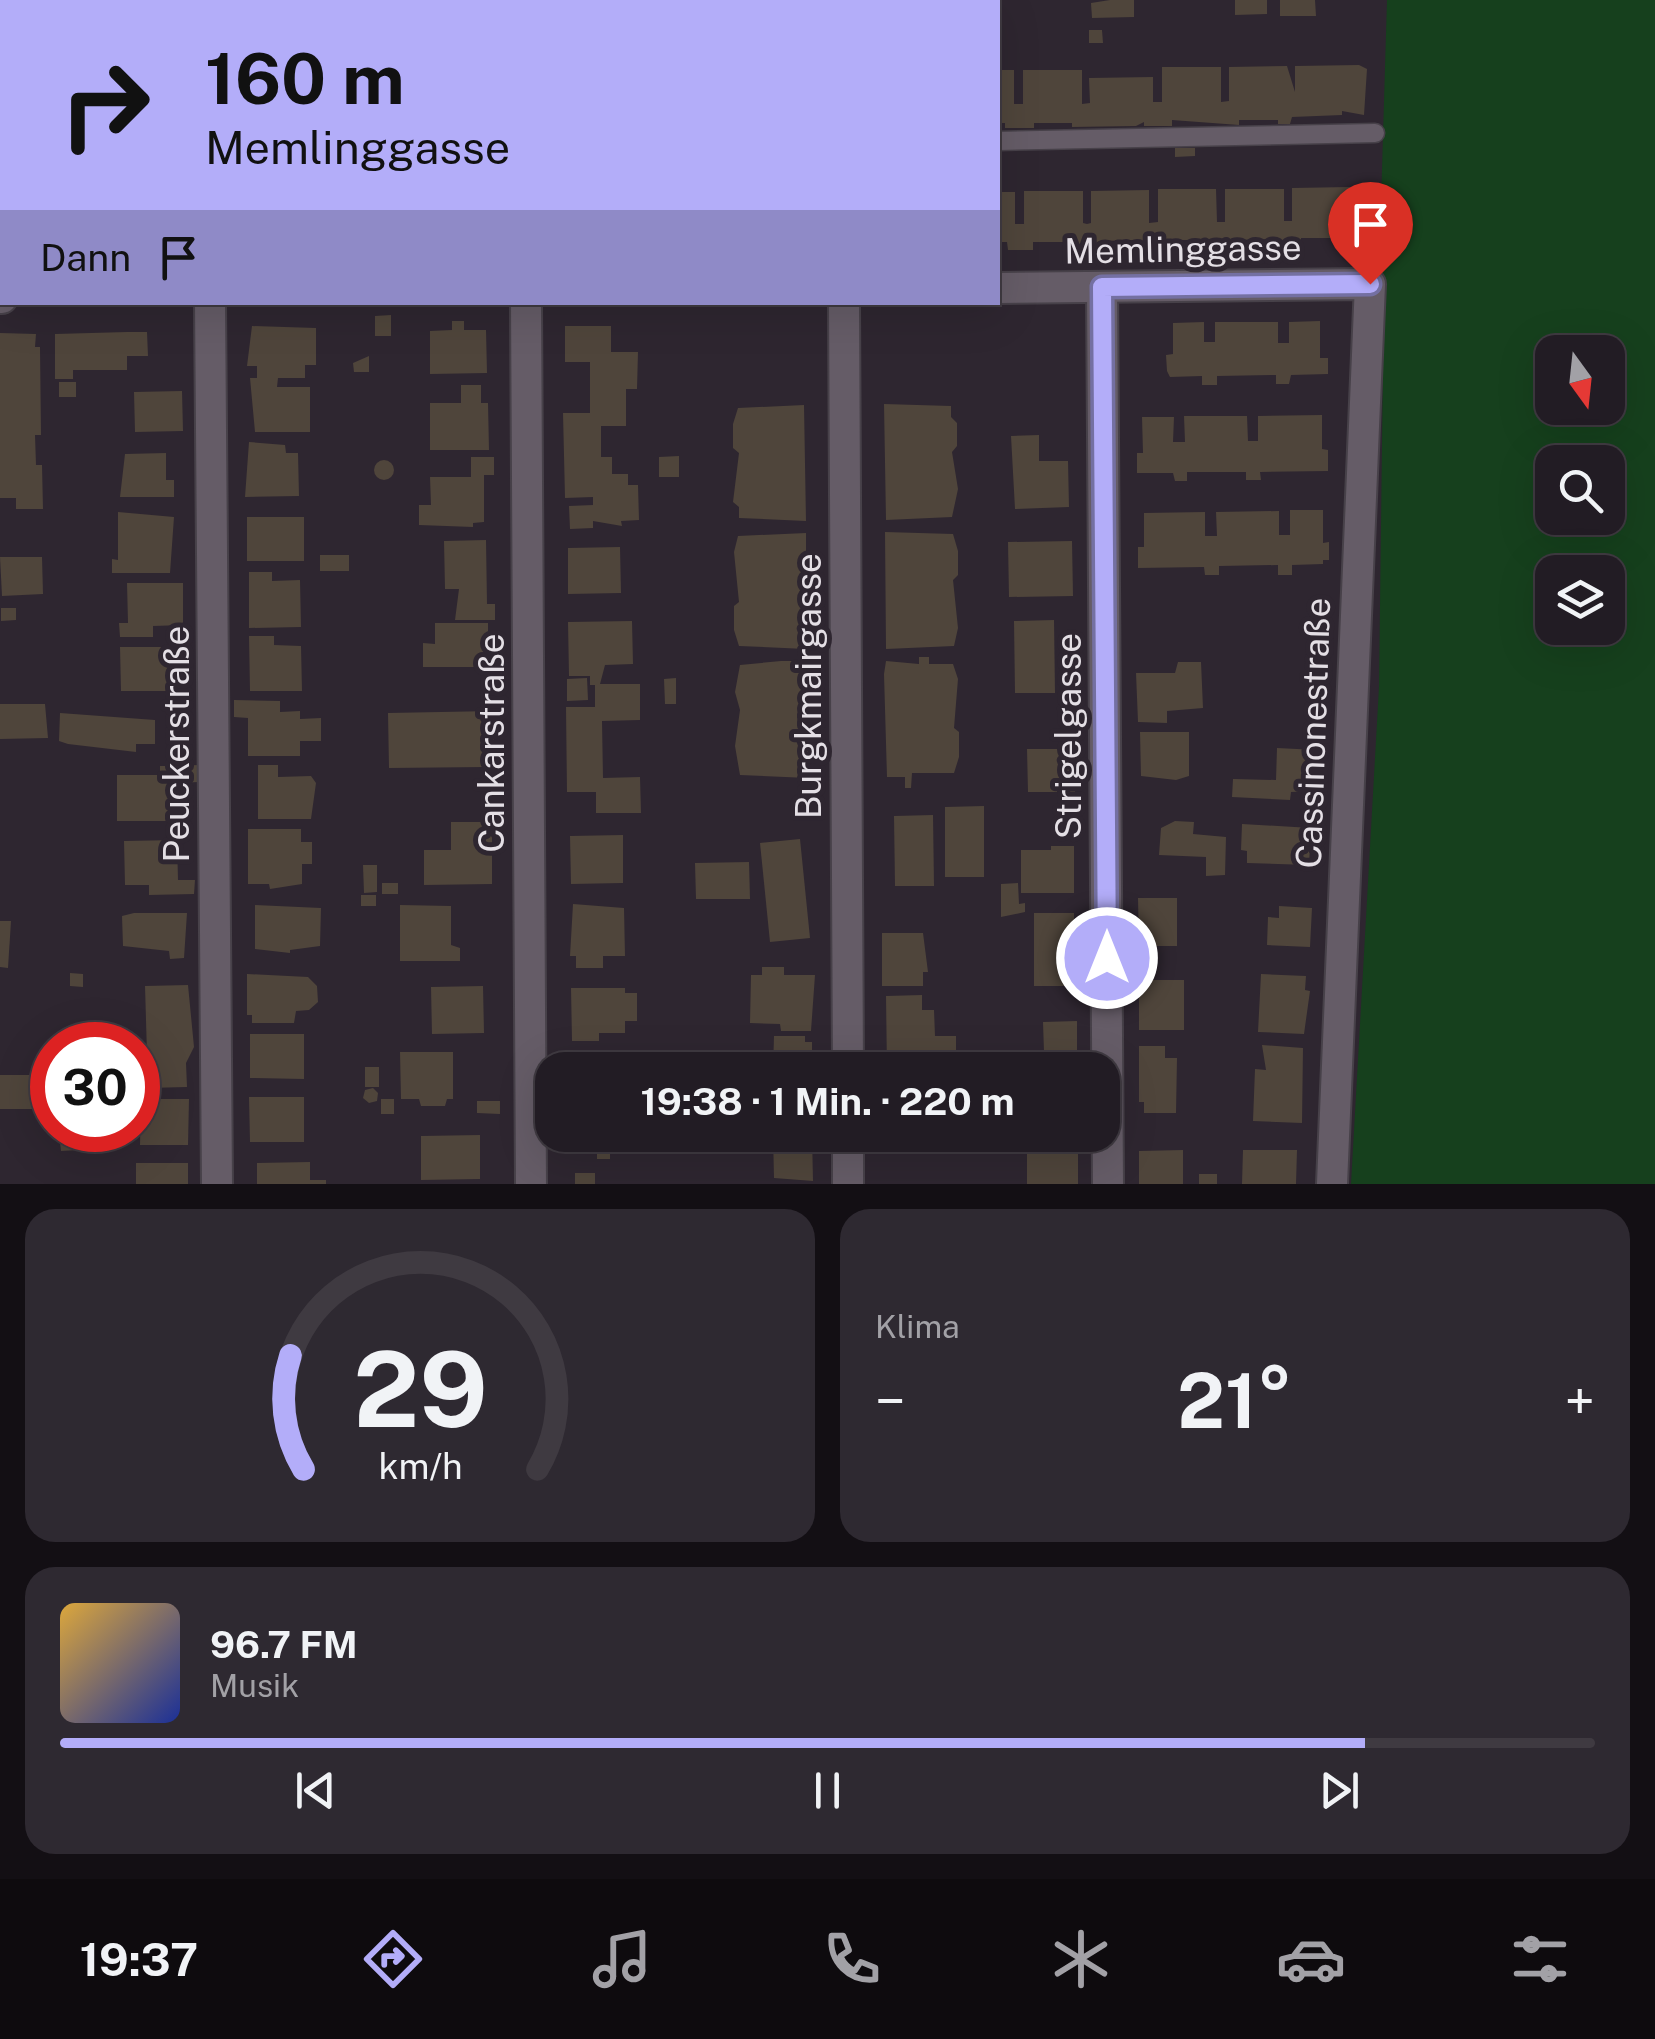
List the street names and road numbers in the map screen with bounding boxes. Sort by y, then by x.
street label: Memlinggasse [1064,226,1302,272]
street label: Burgkmairgasse [788,553,829,819]
street label: Cassinonestraße [1288,597,1338,869]
street label: Peuckerstraße [156,626,197,862]
street label: Cankarstraße [471,633,512,853]
street label: Strigelgasse [1048,633,1089,839]

